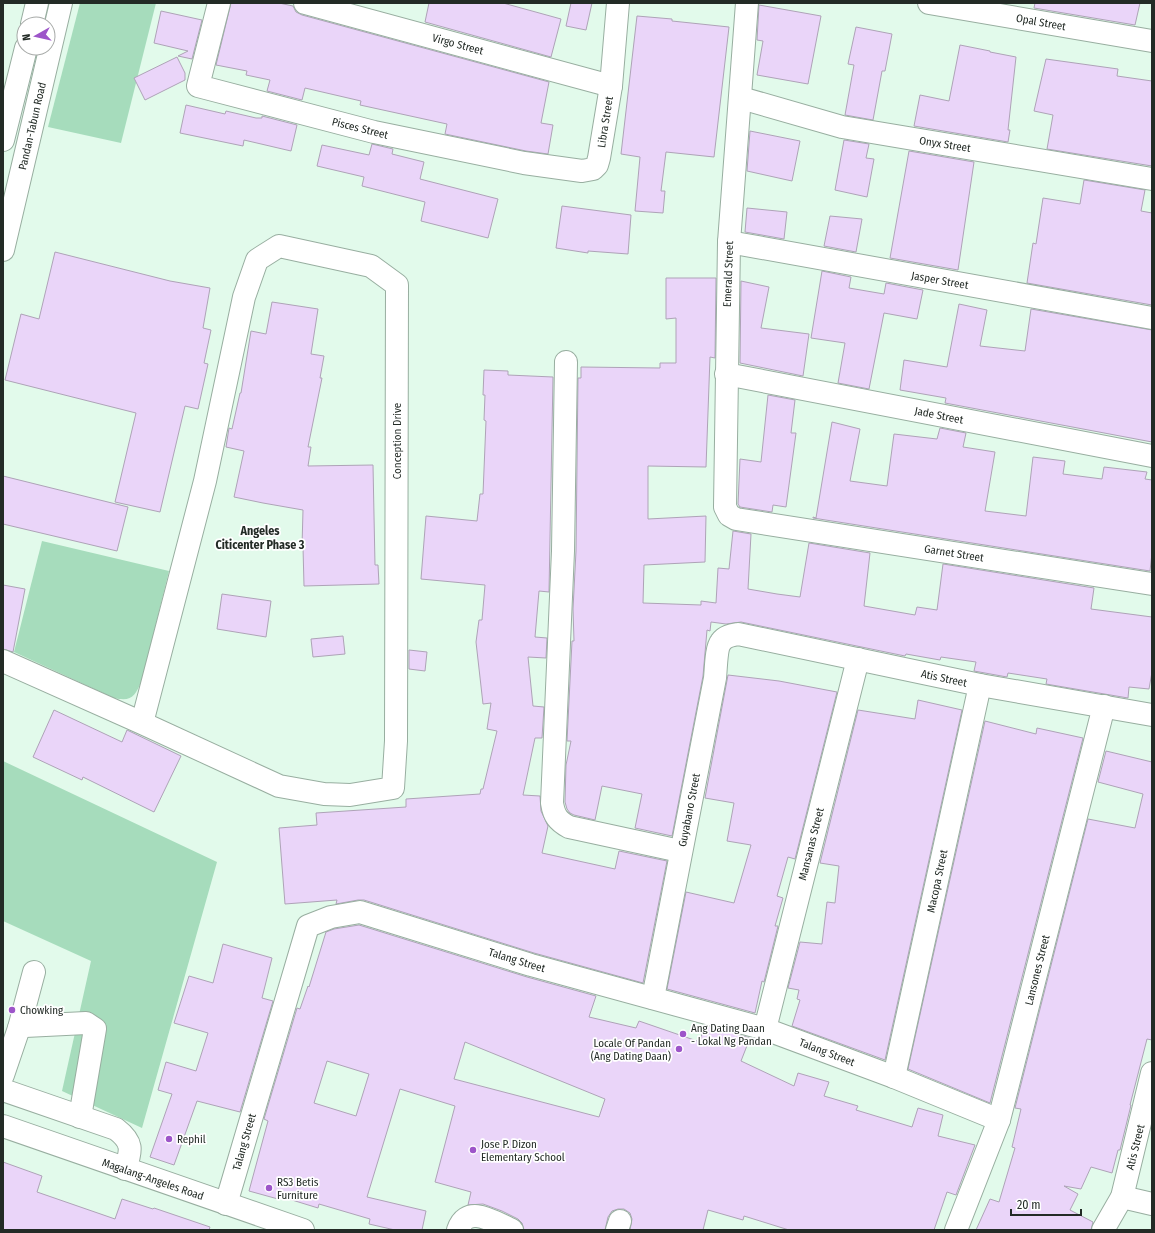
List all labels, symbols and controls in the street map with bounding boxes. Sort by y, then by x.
street label: Opal Street [1015,12,1067,33]
north arrow [16,16,56,56]
street label: Virgo Street [431,31,485,58]
text: N [20,33,33,41]
street label: Pandan-Tabun Road [16,81,49,171]
street label: Libra Street [595,95,616,149]
street label: Pisces Street [330,115,390,142]
street label: Onyx Street [918,134,972,155]
street label: Emerald Street [721,240,736,307]
street label: Jasper Street [910,269,970,292]
street label: Conception Drive [391,403,404,479]
street label: Jade Street [913,404,965,427]
district label: Angeles Citicenter Phase 3 [215,524,305,552]
street label: Garnet Street [923,542,985,565]
street label: Atis Street [920,667,968,690]
street label: Guyabano Street [676,772,703,848]
street label: Mansanas Street [796,806,827,882]
street label: Macopa Street [924,848,951,914]
street label: Lansones Street [1022,933,1053,1007]
street label: Talang Street [487,946,547,975]
place label: Chowking [20,1004,64,1017]
marker: Chowking [7,1005,17,1015]
place label: Ang Dating Daan - Lokal Ng Pandan [691,1022,772,1048]
marker: Ang Dating Daan - Lokal Ng Pandan [678,1029,688,1039]
street label: Talang Street [797,1036,857,1069]
place label: Locale Of Pandan (Ang Dating Daan) [591,1037,671,1063]
marker: Locale Of Pandan (Ang Dating Daan) [674,1044,684,1054]
street label: Talang Street [230,1112,259,1172]
street label: Atis Street [1124,1123,1148,1171]
place label: Rephil [177,1133,206,1146]
marker: Rephil [164,1134,174,1144]
place label: Jose P. Dizon Elementary School [481,1138,565,1164]
marker: Jose P. Dizon Elementary School [468,1145,478,1155]
street label: Magalang-Angeles Road [100,1156,205,1203]
place label: RS3 Betis Furniture [277,1176,319,1202]
marker: RS3 Betis Furniture [264,1183,274,1193]
scale bar [1011,1191,1081,1217]
text: 20 m [1017,1198,1041,1212]

